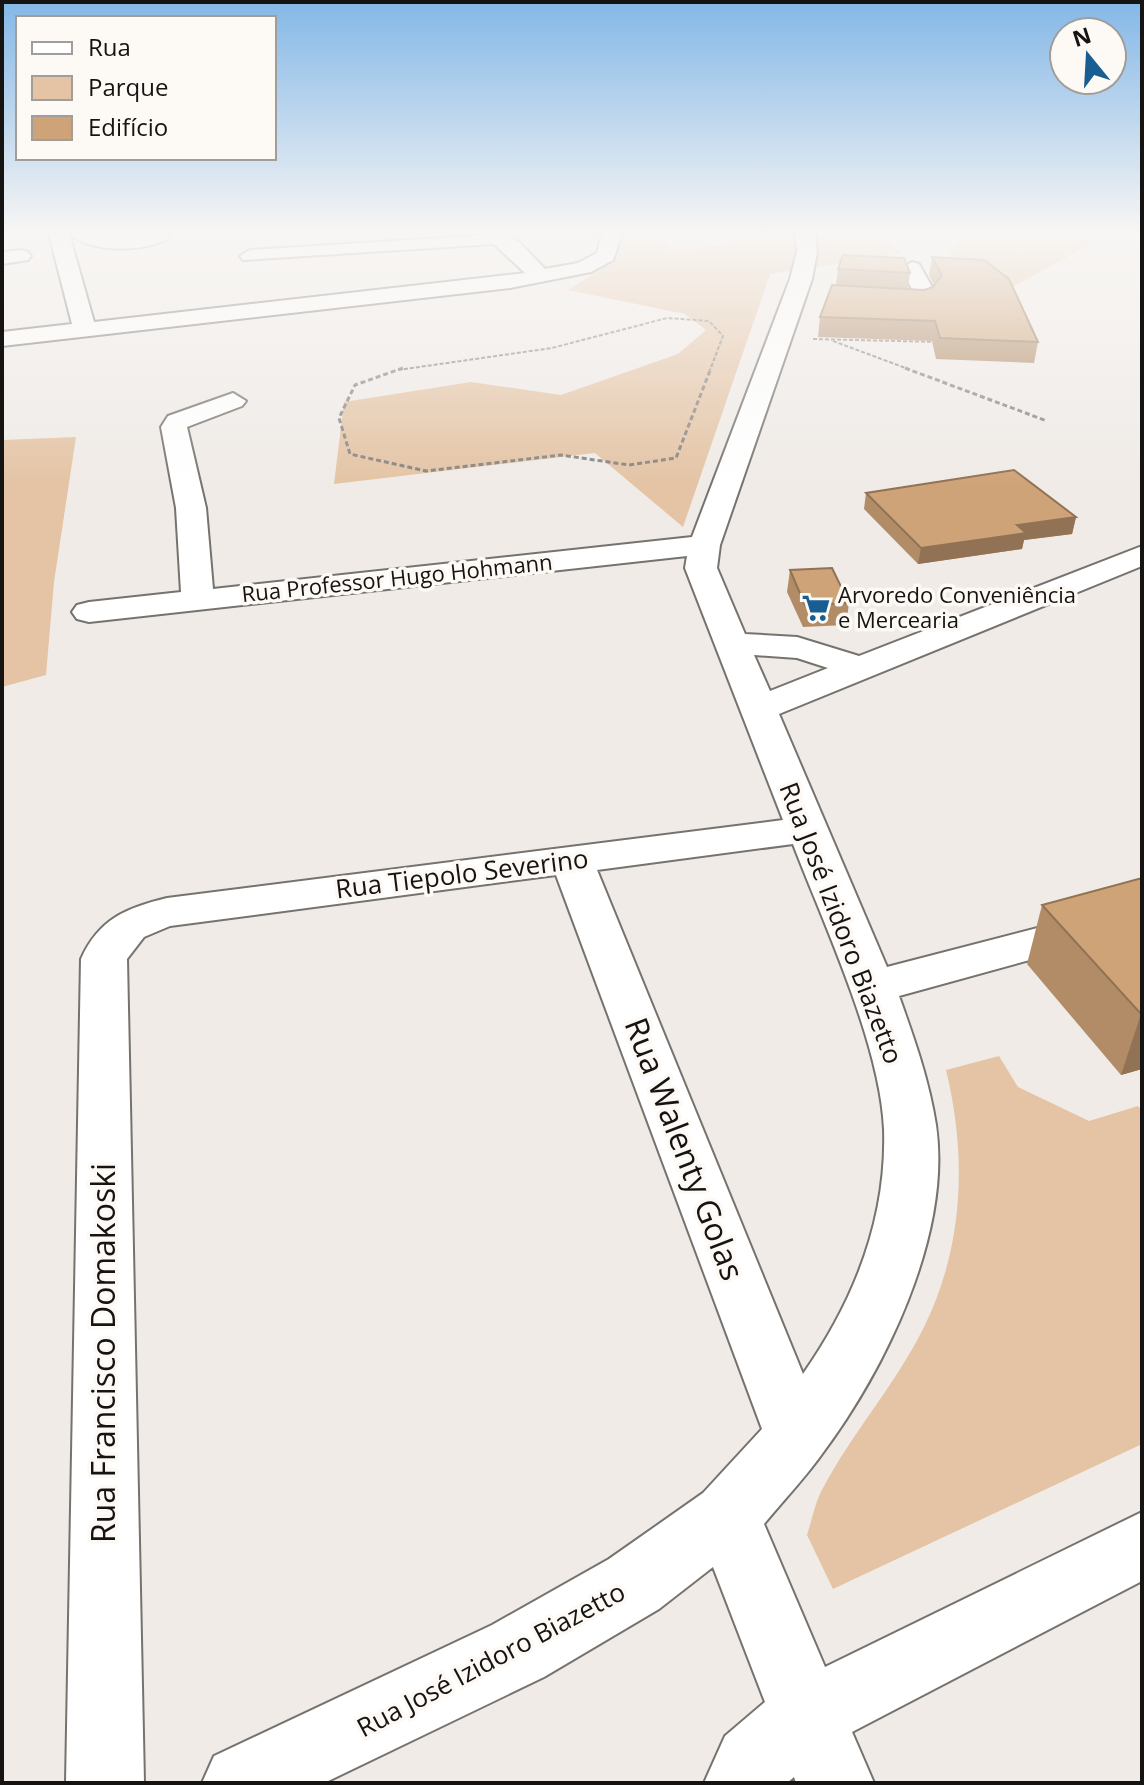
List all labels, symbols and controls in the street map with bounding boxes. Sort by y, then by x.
legend [16,16,276,160]
north arrow [1048,16,1128,96]
text: N [1068,19,1095,53]
text: Rua [88,30,131,63]
text: Parque [88,70,168,103]
text: Edifício [88,110,168,143]
street label: Rua Professor Hugo Hohmann [240,546,554,608]
place label: Arvoredo Conveniência e Mercearia [838,579,1076,634]
supermarket icon: Arvoredo Conveniência e Mercearia [801,593,831,623]
street label: Rua José Izidoro Biazetto [772,777,912,1069]
street label: Rua Tiepolo Severino [333,840,590,906]
street label: Rua Walenty Golas [616,1011,755,1286]
street label: Rua Francisco Domakoski [81,1163,124,1543]
street label: Rua José Izidoro Biazetto [350,1573,631,1745]

